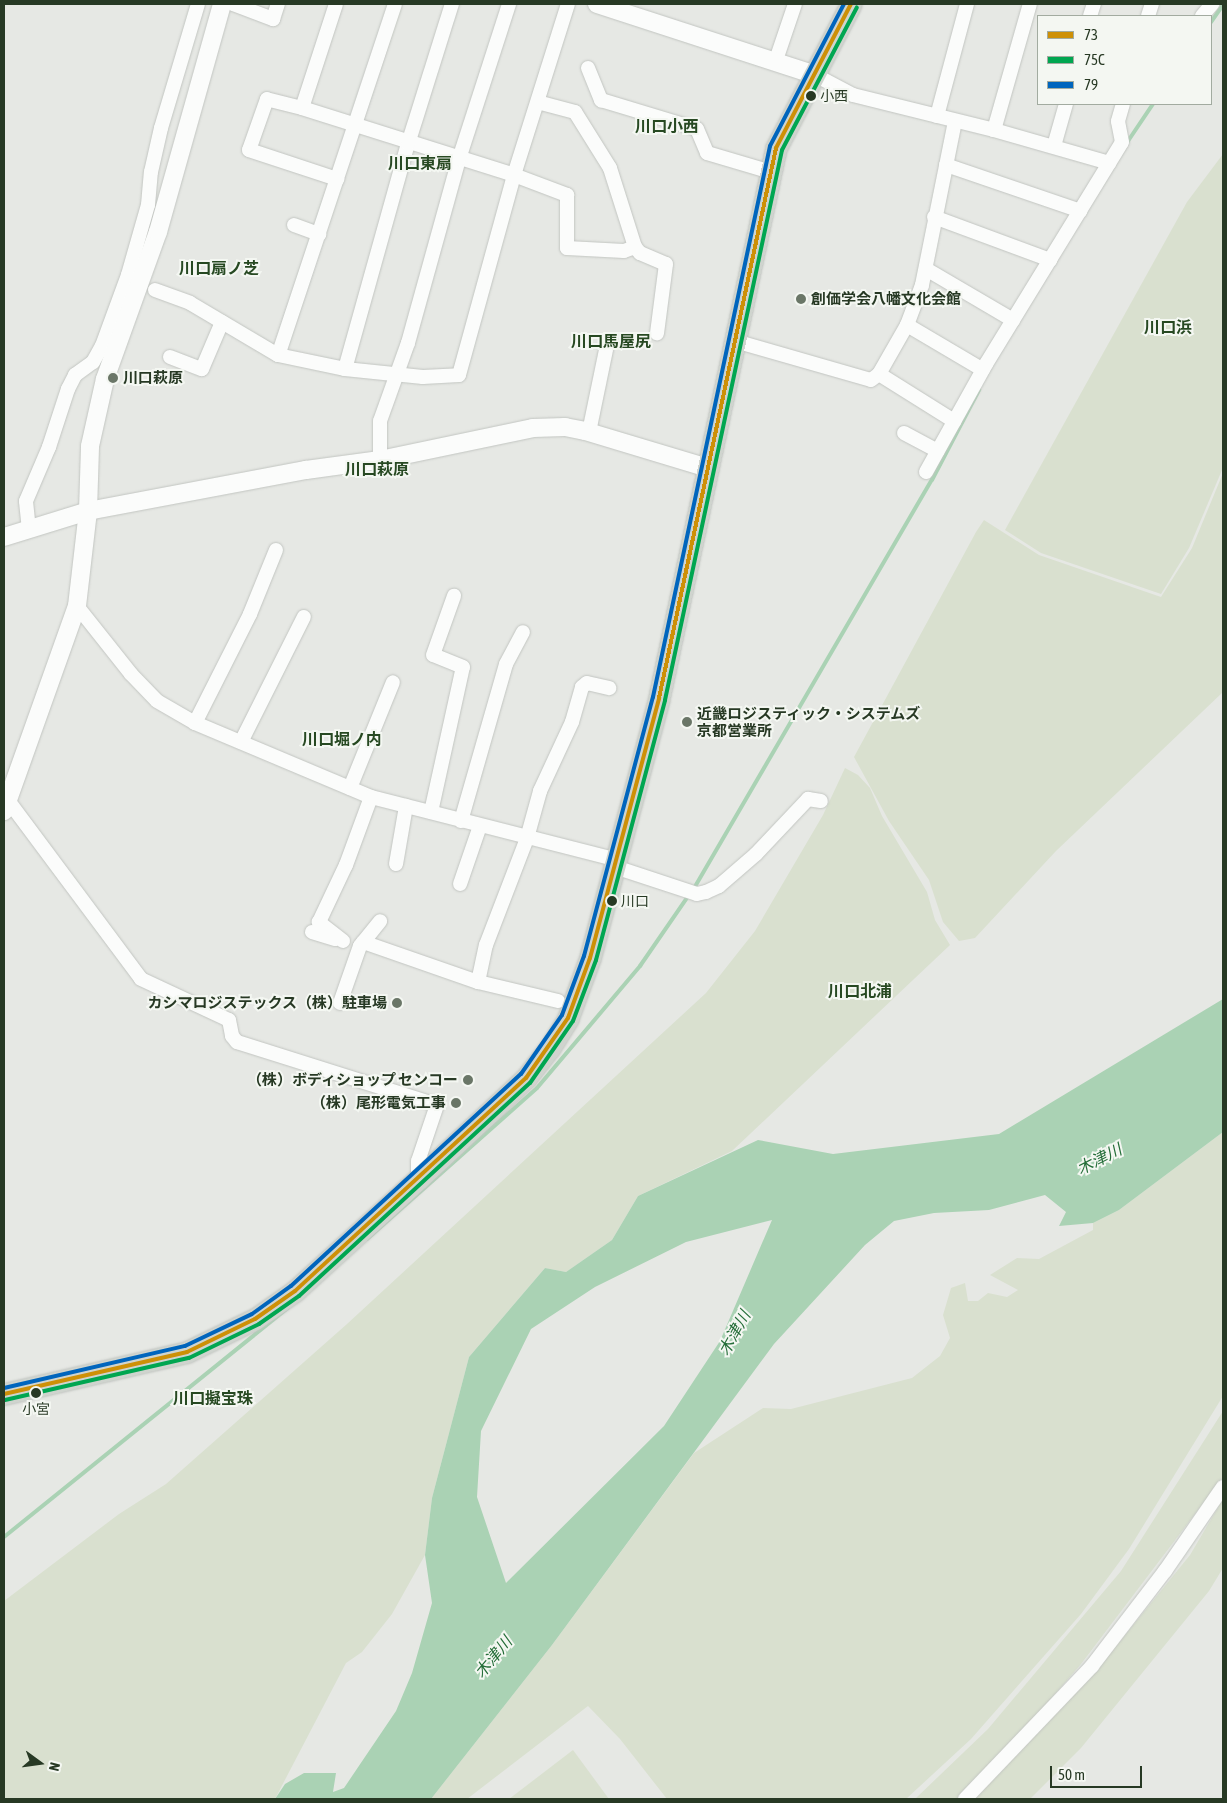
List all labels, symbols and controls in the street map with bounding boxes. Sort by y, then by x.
legend [1037,15,1212,105]
text: 73 [1084,26,1098,43]
text: 75C [1084,51,1105,68]
text: 79 [1084,76,1098,93]
place label: 小西 [820,88,848,104]
marker: 小西 [806,91,816,101]
district label: 川口小西 [635,116,699,136]
district label: 川口東扇 [388,153,452,173]
district label: 川口扇ノ芝 [179,258,259,278]
place label: 創価学会八幡文化会館 [811,290,961,308]
marker: 創価学会八幡文化会館 [795,293,807,305]
district label: 川口浜 [1144,317,1192,337]
district label: 川口馬屋尻 [571,331,651,351]
place label: 川口萩原 [123,369,183,387]
marker: 川口萩原 [107,372,119,384]
district label: 川口萩原 [345,459,409,479]
place label: 近畿ロジスティック・システムズ 京都営業所 [697,704,922,739]
marker: 近畿ロジスティック・システムズ 京都営業所 [681,716,693,728]
district label: 川口堀ノ内 [302,729,382,749]
place label: 川口 [621,893,649,909]
marker: 川口 [607,896,617,906]
district label: 川口北浦 [828,981,892,1001]
place label: カシマロジステックス（株）駐車場 [147,994,387,1012]
marker: カシマロジステックス（株）駐車場 [391,997,403,1009]
place label: （株）ボディショップ センコー [246,1071,458,1089]
marker: （株）ボディショップ センコー [462,1074,474,1086]
place label: （株）尾形電気工事 [311,1094,446,1112]
marker: （株）尾形電気工事 [450,1097,462,1109]
water label: 木津川 [1073,1140,1125,1178]
water label: 木津川 [714,1307,754,1359]
marker: 小宮 [31,1388,41,1398]
district label: 川口擬宝珠 [173,1388,253,1408]
place label: 小宮 [22,1401,50,1417]
water label: 木津川 [470,1632,516,1682]
north arrow [15,1738,65,1788]
scale bar [1052,1756,1144,1788]
text: N [46,1761,63,1773]
text: 50 m [1058,1766,1085,1783]

